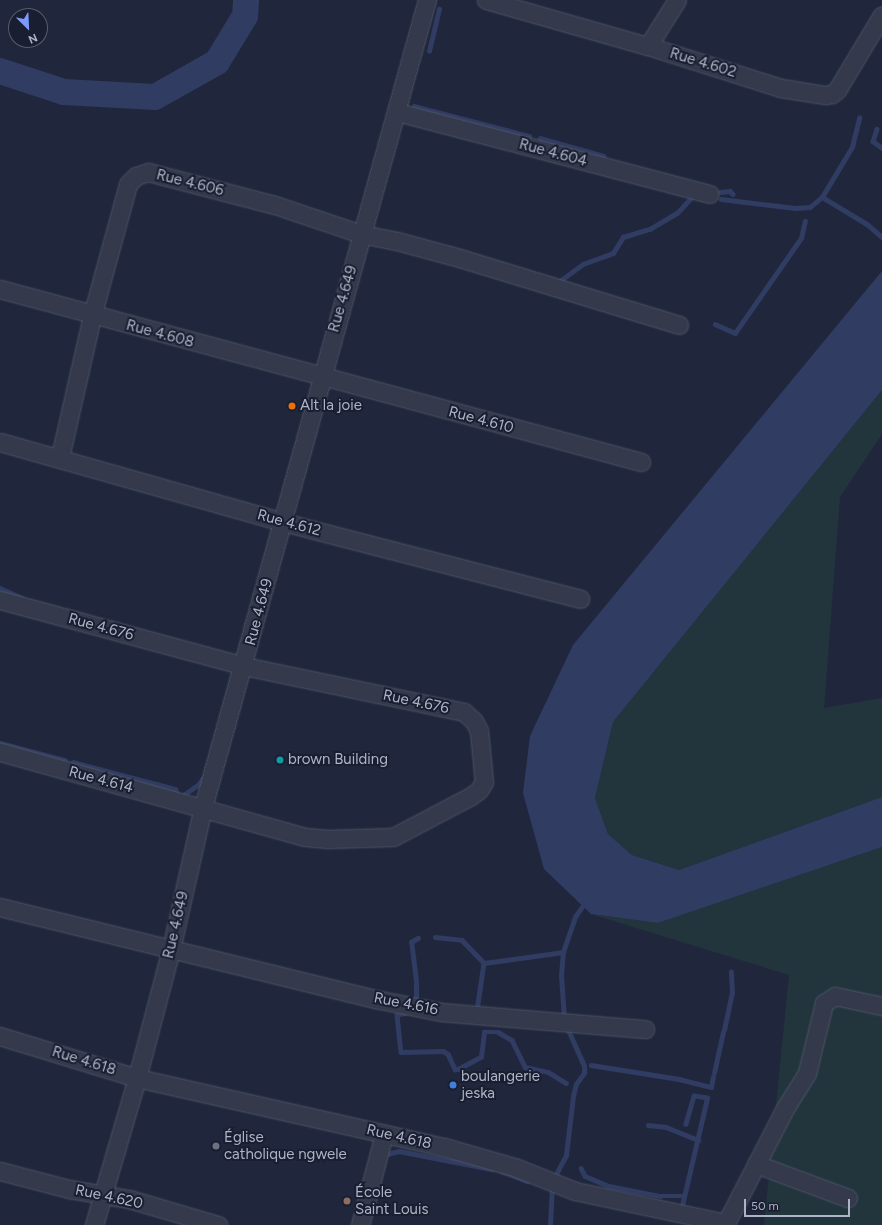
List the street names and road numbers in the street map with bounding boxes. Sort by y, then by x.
street label: Rue 4.602 [668,44,738,82]
street label: Rue 4.604 [517,135,589,171]
street label: Rue 4.606 [155,166,225,200]
street label: Rue 4.649 [325,264,361,334]
street label: Rue 4.608 [124,316,196,352]
street label: Rue 4.610 [447,403,515,437]
street label: Rue 4.612 [255,506,323,540]
street label: Rue 4.649 [241,577,277,647]
street label: Rue 4.676 [66,610,136,644]
street label: Rue 4.676 [381,686,451,718]
street label: Rue 4.614 [67,763,135,797]
street label: Rue 4.649 [160,890,192,960]
street label: Rue 4.616 [372,989,440,1019]
street label: Rue 4.618 [50,1043,118,1079]
street label: Rue 4.618 [365,1121,433,1153]
street label: Rue 4.620 [74,1181,144,1213]

